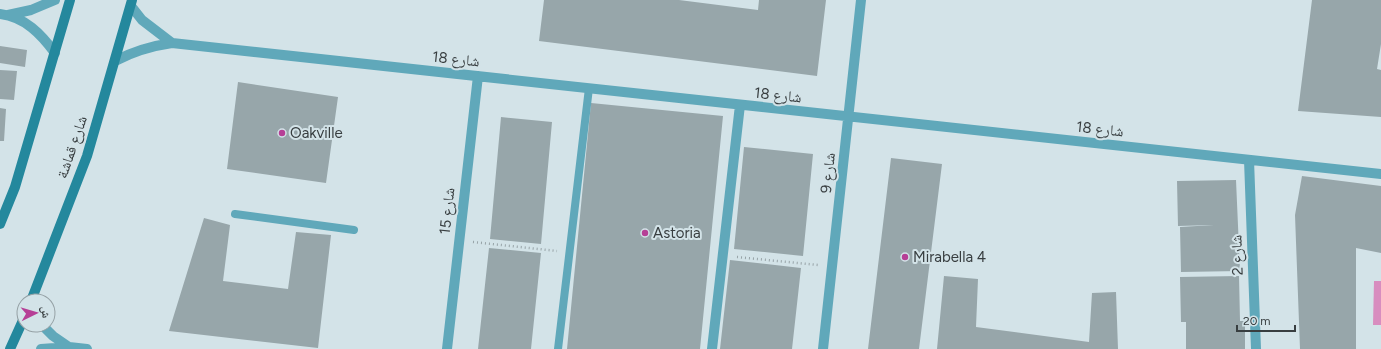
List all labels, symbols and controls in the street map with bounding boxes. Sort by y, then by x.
street label: شارع 18 [431,48,481,71]
street label: شارع 18 [753,84,803,107]
street label: شارع قماشة [53,113,92,181]
street label: شارع 18 [1075,118,1125,141]
place label: Oakville [290,124,343,142]
marker: Oakville [277,128,287,138]
street label: شارع 9 [817,152,840,194]
street label: شارع 15 [436,187,459,235]
place label: Astoria [653,224,701,242]
marker: Astoria [640,228,650,238]
street label: شارع 2 [1227,234,1248,276]
place label: Mirabella 4 [913,248,986,266]
marker: Mirabella 4 [900,252,910,262]
north arrow [16,293,56,333]
text: ش [37,306,52,319]
scale bar [1237,307,1295,333]
text: 20 m [1243,314,1271,328]

